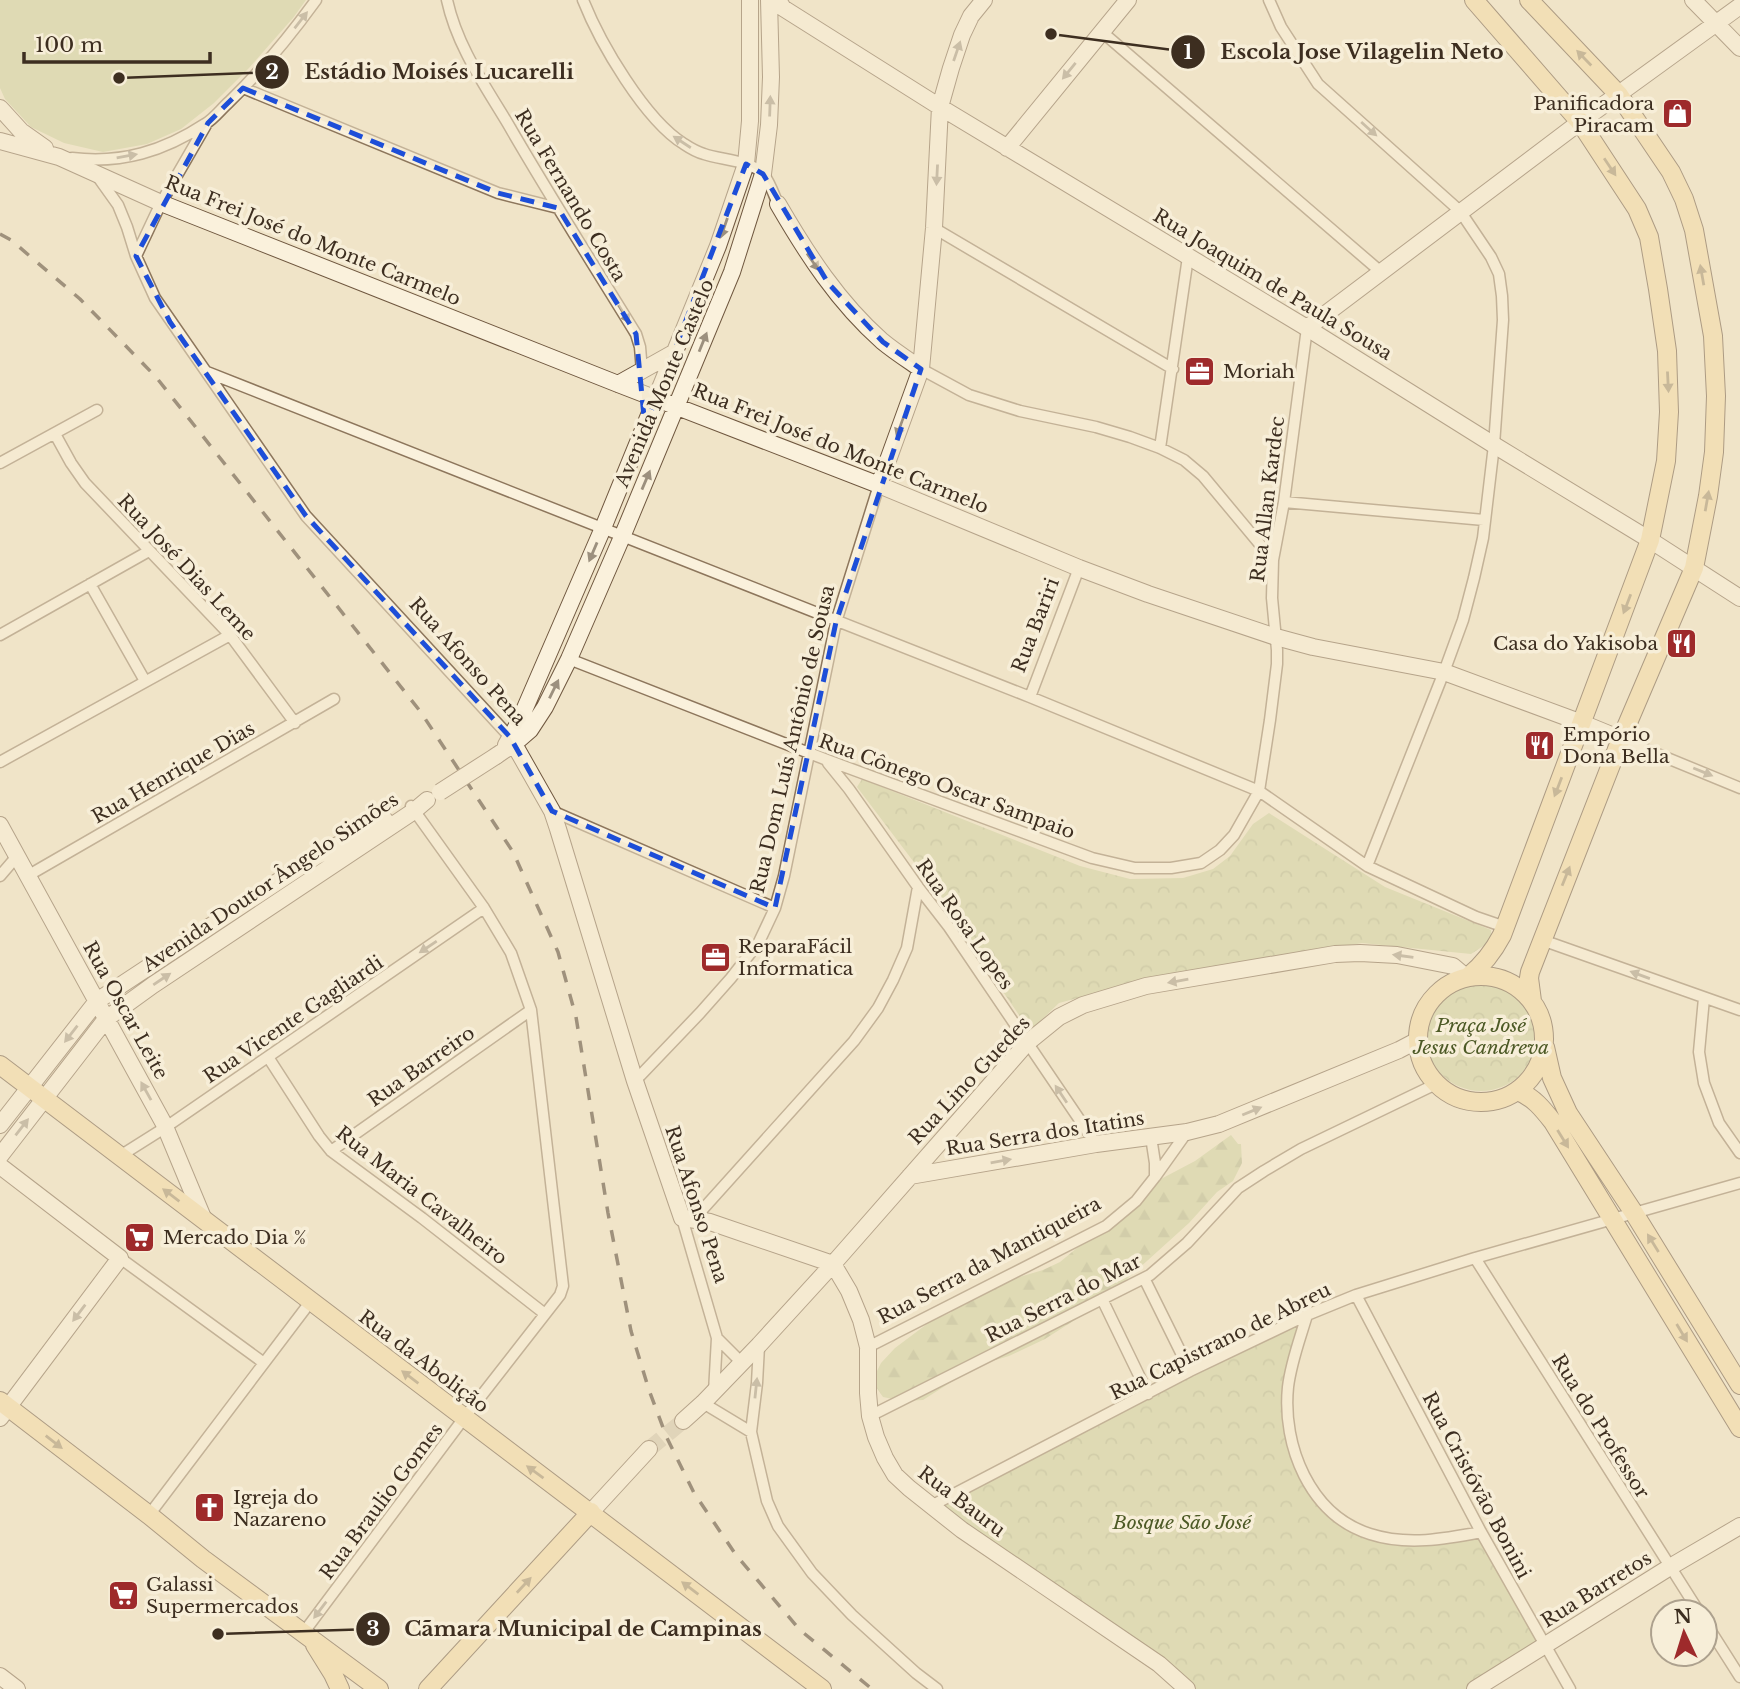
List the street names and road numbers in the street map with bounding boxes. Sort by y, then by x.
street label: Rua Fernando Costa [510,105,631,286]
street label: Rua Frei José do Monte Carmelo [162,170,464,310]
street label: Rua Joaquim de Paula Sousa [1149,204,1397,365]
street label: Avenida Monte Castelo [610,276,719,492]
street label: Rua Frei José do Monte Carmelo [690,378,992,518]
street label: Rua Allan Kardec [1246,415,1289,583]
street label: Rua José Dias Leme [113,489,260,645]
street label: Rua Bariri [1007,574,1064,676]
street label: Rua Dom Luís Antônio de Sousa [746,582,839,895]
street label: Rua Afonso Pena [404,593,531,730]
street label: Rua Henrique Dias [88,716,259,828]
street label: Rua Cônego Oscar Sampaio [816,729,1078,844]
street label: Avenida Doutor Ângelo Simões [137,788,403,977]
street label: Rua Rosa Lopes [911,855,1018,994]
street label: Rua Oscar Leite [78,937,173,1083]
street label: Rua Vicente Gagliardi [199,950,388,1088]
street label: Rua Lino Guedes [904,1011,1035,1149]
street label: Rua Barreiro [363,1021,479,1112]
street label: Rua Serra dos Itatins [944,1106,1146,1161]
street label: Rua Maria Cavalheiro [331,1121,512,1269]
street label: Rua Afonso Pena [660,1123,733,1286]
street label: Rua Serra da Mantiqueira [874,1192,1105,1329]
street label: Rua Serra do Mar [982,1249,1145,1348]
street label: Rua Capistrano de Abreu [1106,1278,1335,1405]
street label: Rua da Abolição [354,1305,493,1418]
street label: Rua do Professor [1547,1350,1654,1503]
street label: Rua Cristóvão Bonini [1418,1388,1536,1583]
street label: Rua Braulio Gomes [315,1419,448,1584]
street label: Rua Bauru [914,1461,1010,1542]
street label: Rua Barretos [1537,1546,1656,1632]

